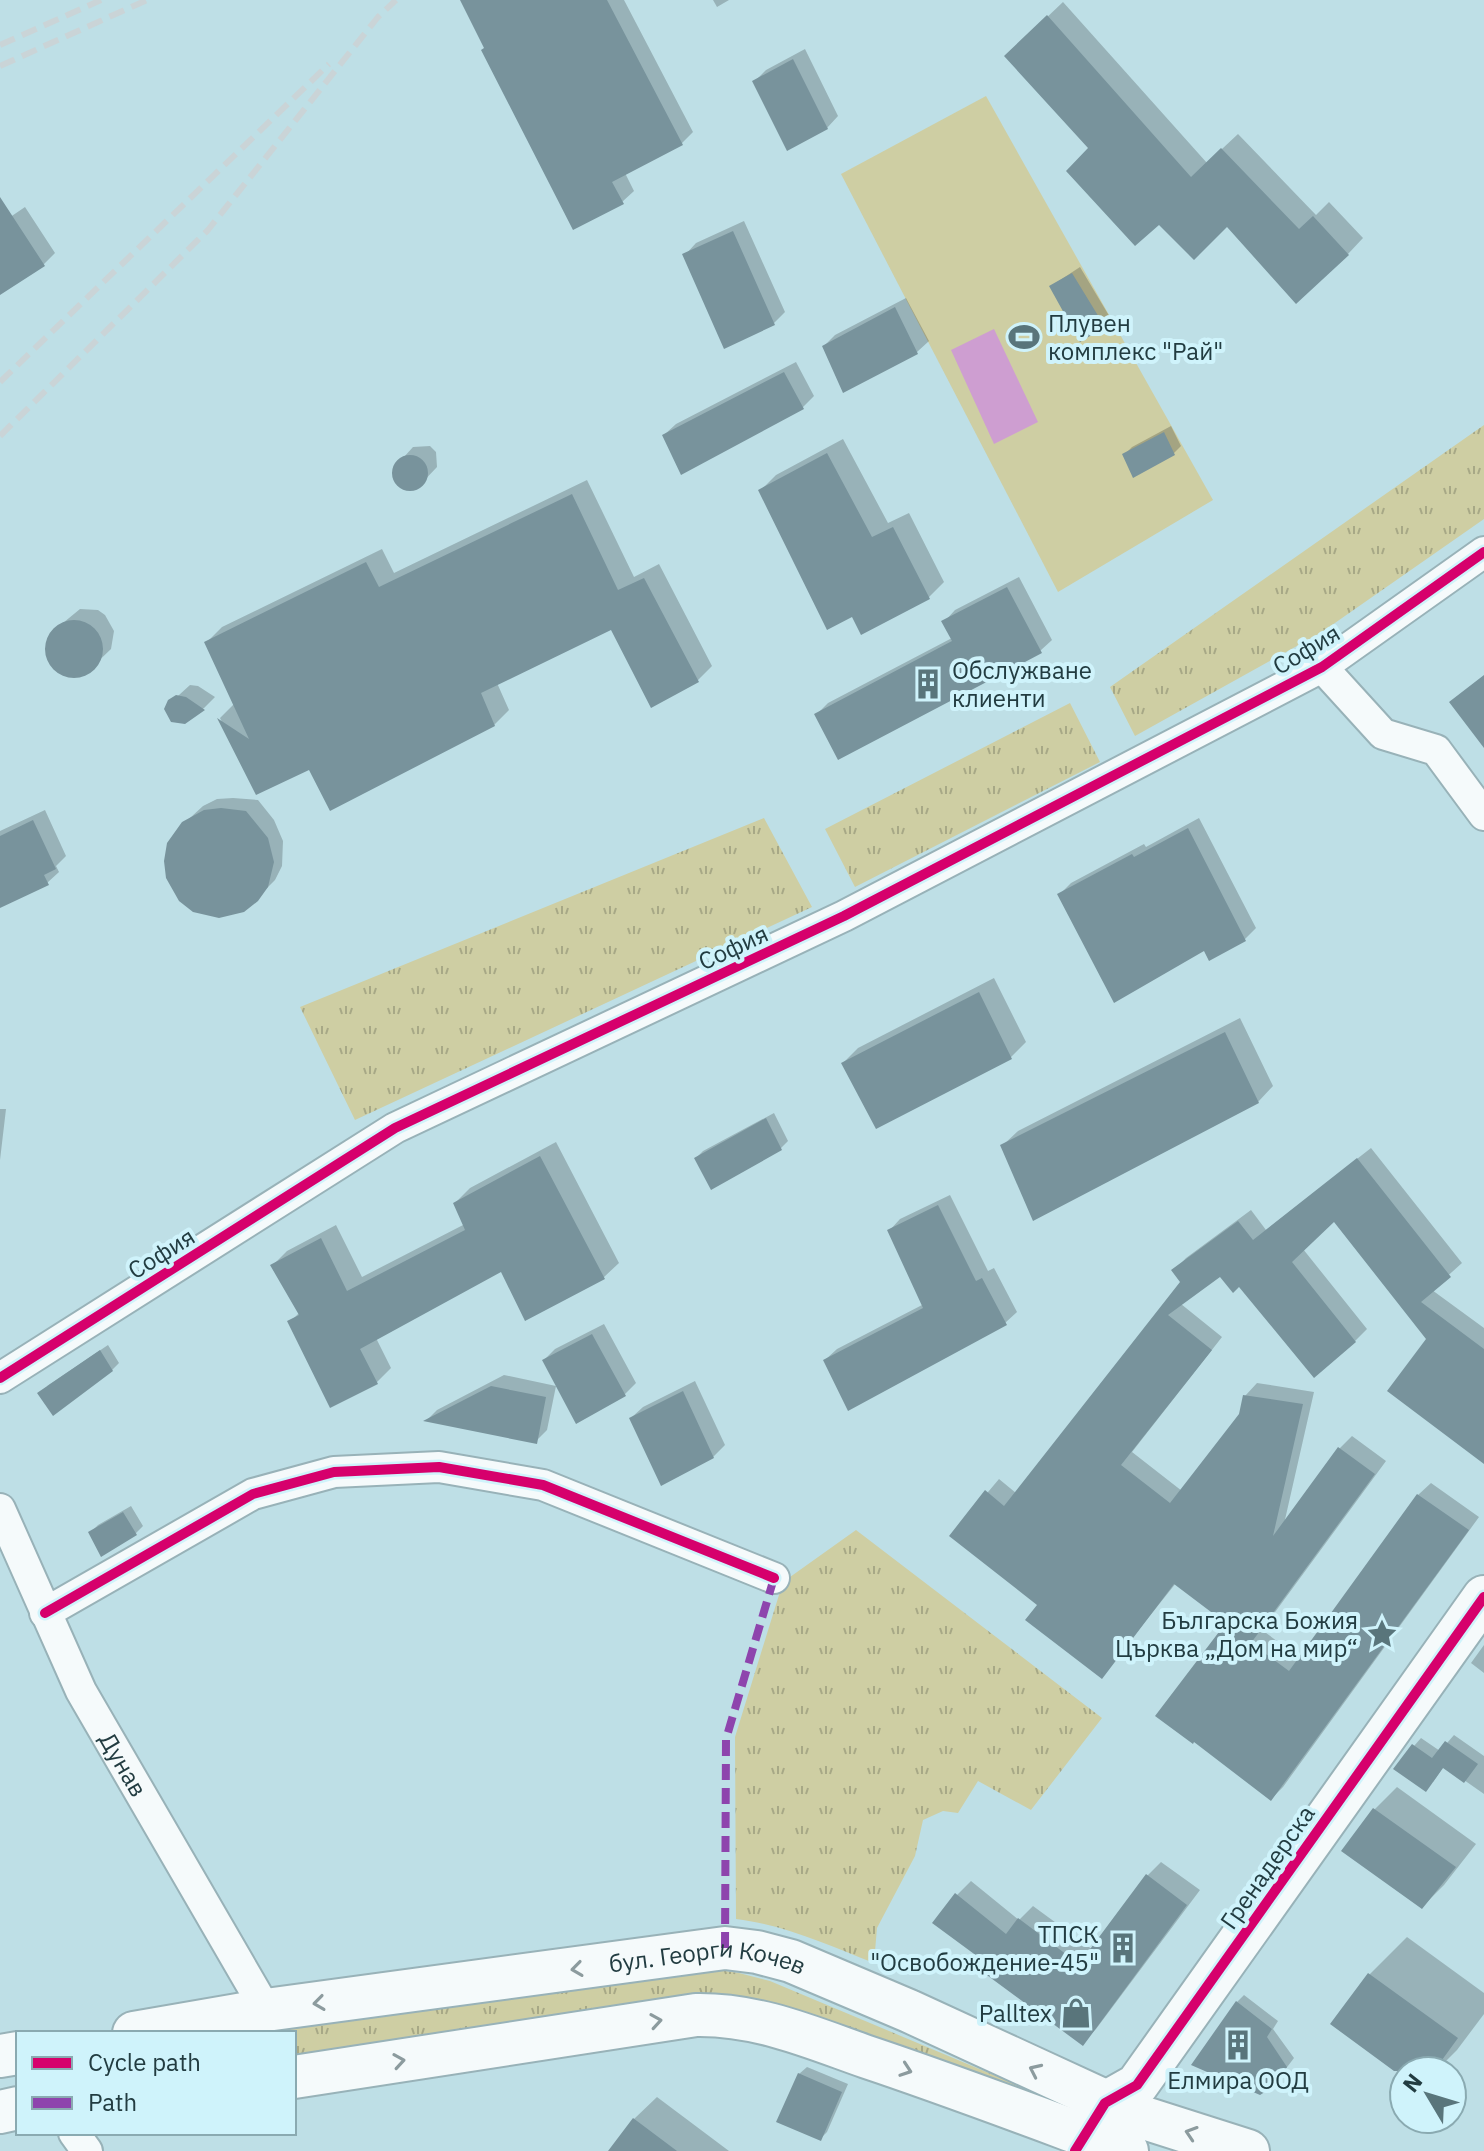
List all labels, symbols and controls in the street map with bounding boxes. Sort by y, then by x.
place label: Плувен комплекс "Рай" [1048,307,1223,367]
sports icon: Плувен комплекс "Рай" [1007,320,1041,354]
street label: София [1266,616,1346,682]
place label: Обслужване клиенти [952,654,1092,714]
building icon: Обслужване клиенти [911,667,945,701]
street label: София [693,917,773,977]
street label: София [121,1220,201,1286]
place label: Българска Божия Църква „Дом на мир“ [1115,1604,1358,1664]
place icon: Българска Божия Църква „Дом на мир“ [1365,1617,1399,1651]
street label: Дунав [92,1726,155,1802]
street label: Гренадерска [1212,1799,1322,1935]
place label: ТПСК "Освобождение-45" [870,1918,1099,1978]
street label: бул. Георги Кочев [607,1931,811,1982]
building icon: ТПСК "Освобождение-45" [1106,1931,1140,1965]
one-way arrow [570,1960,583,1977]
one-way arrow [312,1994,326,2011]
shop icon: Palltex [1059,1996,1093,2030]
place label: Palltex [979,1997,1052,2029]
one-way arrow [649,2013,663,2030]
building icon: Елмира ООД [1221,2028,1255,2062]
legend [16,2031,296,2135]
text: Cycle path [88,2046,201,2078]
one-way arrow [392,2053,406,2070]
north arrow [1388,2055,1468,2135]
one-way arrow [898,2060,912,2077]
one-way arrow [1028,2064,1043,2080]
place label: Елмира ООД [1167,2064,1309,2096]
text: N [1396,2067,1428,2098]
text: Path [88,2086,137,2118]
one-way arrow [1185,2126,1198,2142]

